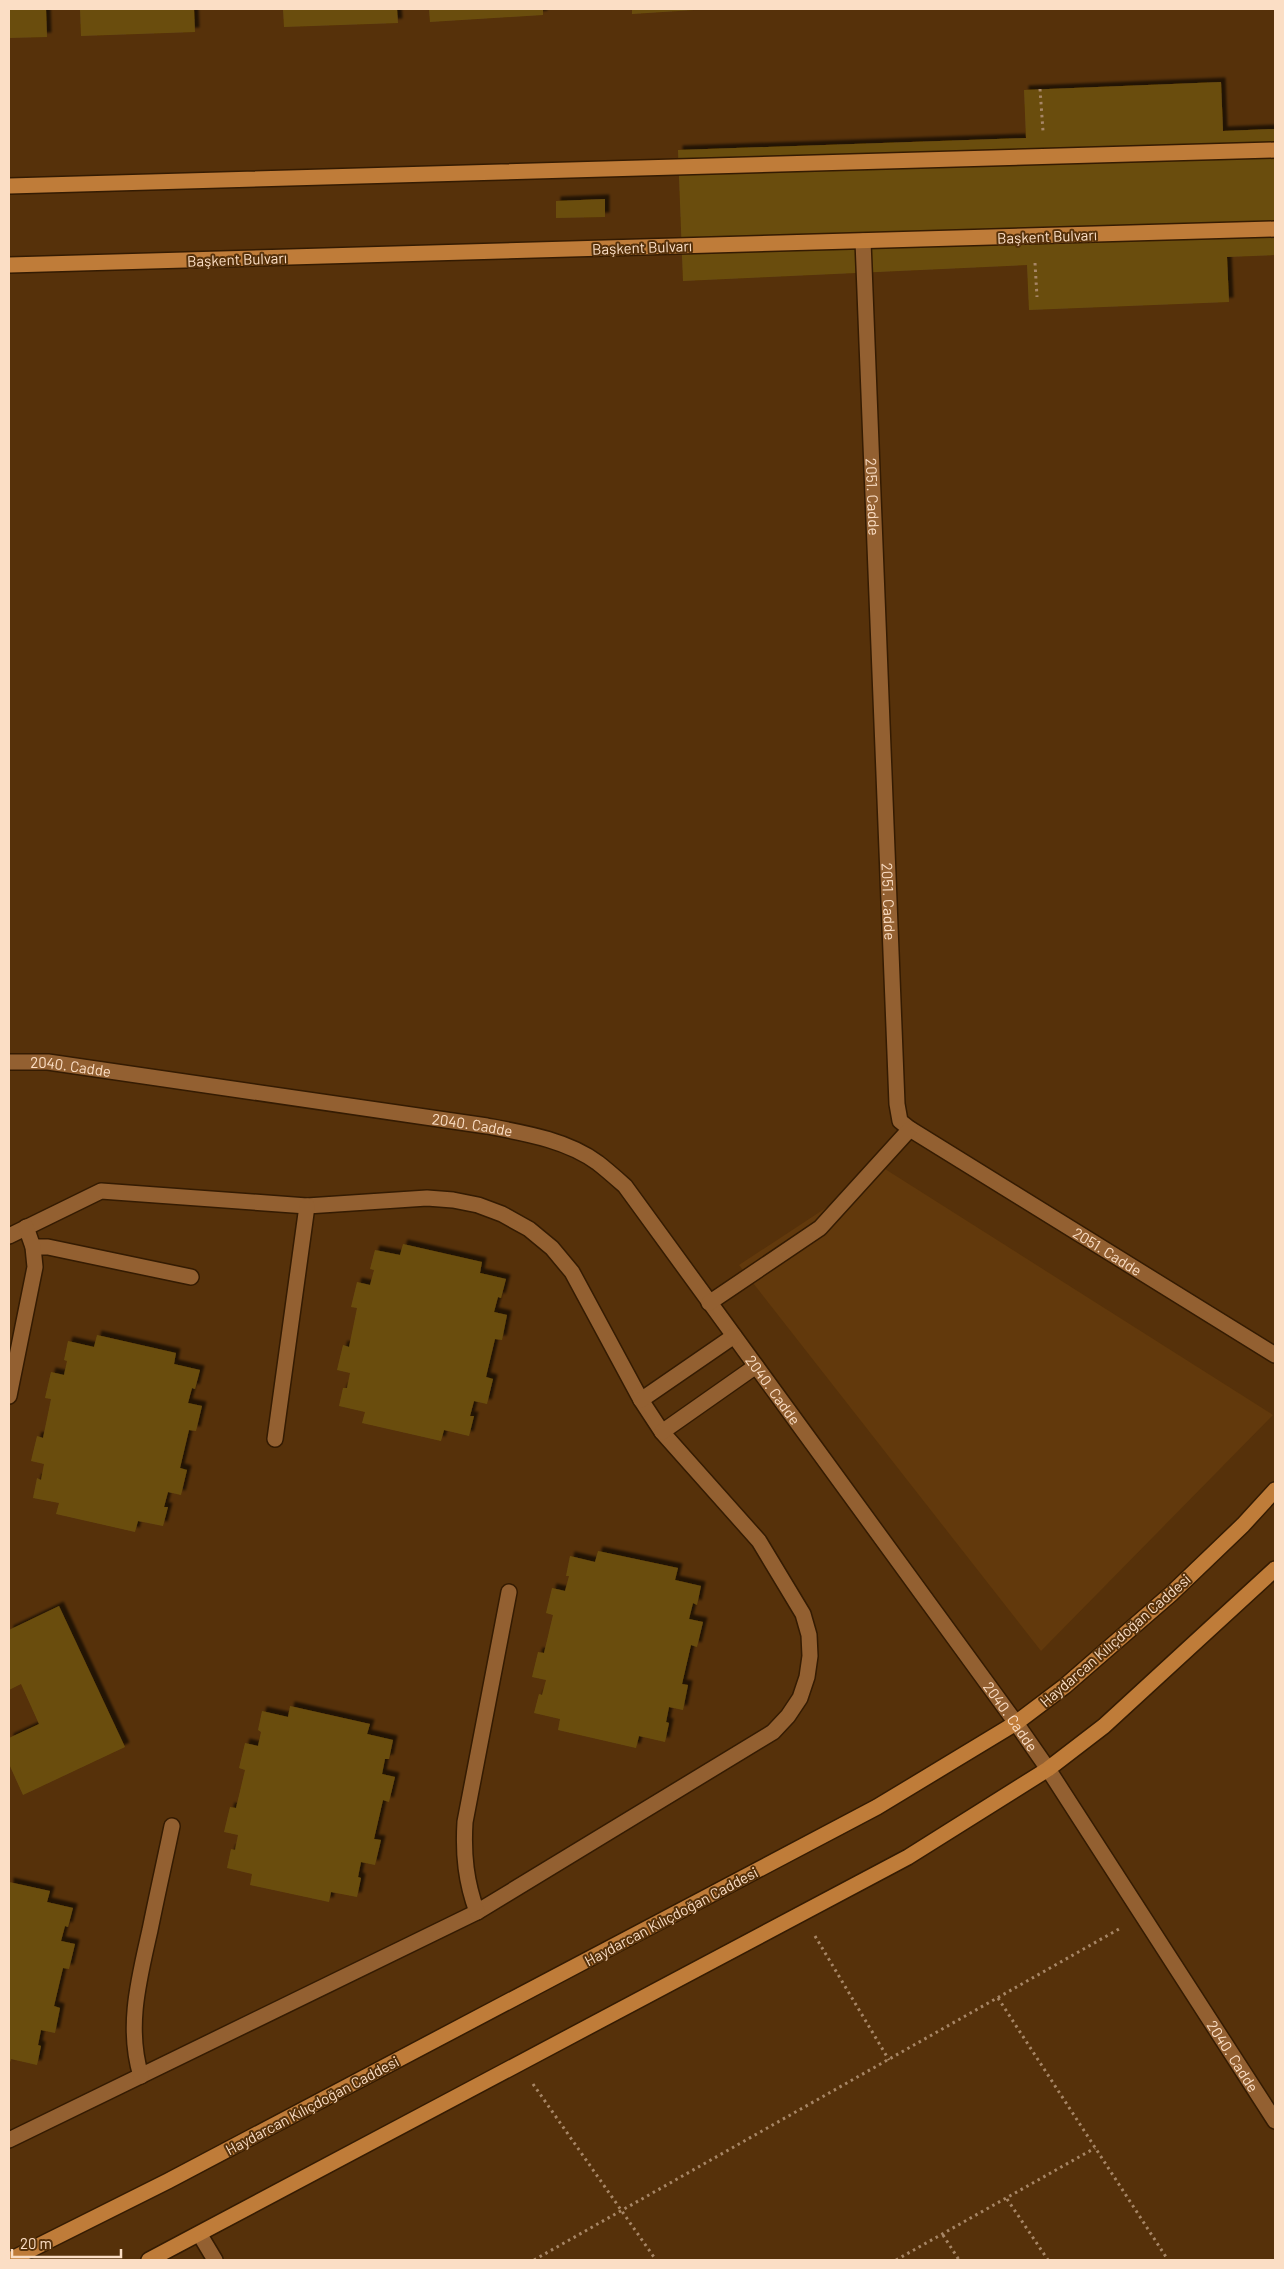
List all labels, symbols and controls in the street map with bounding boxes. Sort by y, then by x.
street label: Başkent Bulvarı [997,225,1097,247]
street label: Başkent Bulvarı [592,236,692,258]
street label: Başkent Bulvarı [187,248,287,270]
street label: 2051. Cadde [863,458,884,536]
street label: 2051. Cadde [879,862,900,940]
street label: 2040. Cadde [30,1053,112,1080]
street label: 2040. Cadde [431,1109,514,1140]
street label: 2051. Cadde [1070,1223,1145,1279]
street label: 2040. Cadde [742,1351,805,1428]
street label: Haydarcan Kılıçdoğan Caddesi [1036,1570,1194,1710]
street label: 2040. Cadde [980,1678,1042,1755]
street label: Haydarcan Kılıçdoğan Caddesi [581,1863,761,1969]
street label: 2040. Cadde [1203,2017,1263,2095]
street label: Haydarcan Kılıçdoğan Caddesi [222,2052,402,2158]
scale bar [12,2226,121,2258]
text: 20 m [20,2234,52,2252]

